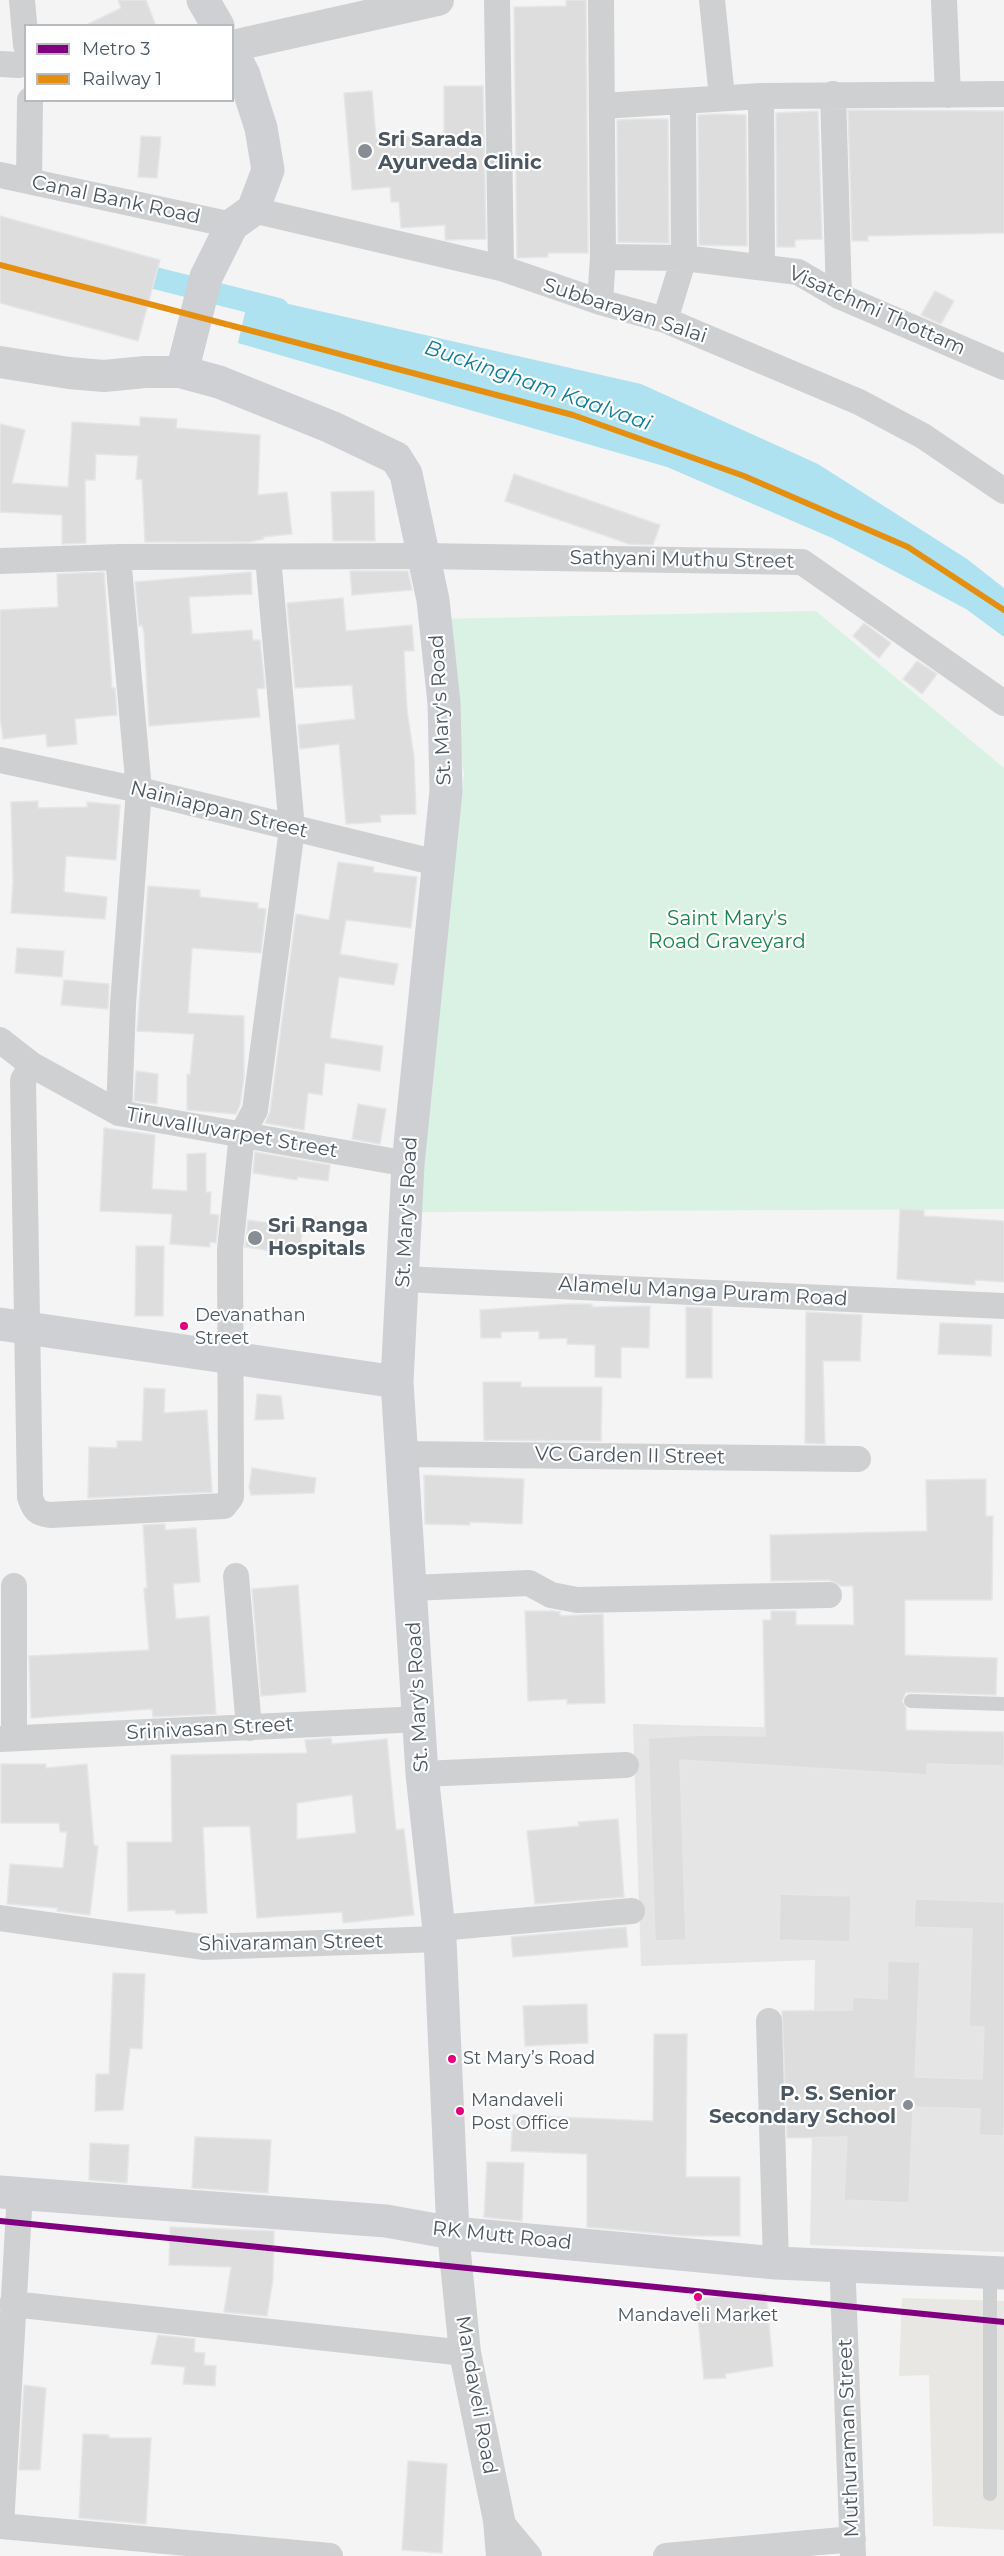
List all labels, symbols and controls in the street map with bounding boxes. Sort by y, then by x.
legend [24,24,234,102]
text: Metro 3 [82,38,151,60]
text: Railway 1 [82,68,162,90]
place label: Sri Sarada Ayurveda Clinic [378,128,542,175]
marker: Sri Sarada Ayurveda Clinic [356,142,374,160]
street label: Canal Bank Road [30,170,202,230]
street label: Visatchmi Thottam [785,261,969,361]
street label: Subbarayan Salai [540,273,710,349]
water label: Buckingham Kaalvaai [421,335,655,437]
street label: Sathyani Muthu Street [569,546,795,574]
street label: St. Mary's Road [425,634,457,786]
street label: Nainiappan Street [128,776,310,844]
park label: Saint Mary's Road Graveyard [648,907,806,954]
street label: Tiruvalluvarpet Street [124,1103,340,1163]
street label: St. Mary's Road [391,1136,423,1288]
place label: Sri Ranga Hospitals [268,1214,368,1261]
marker: Sri Ranga Hospitals [246,1229,264,1247]
street label: Alamelu Manga Puram Road [558,1272,848,1312]
place label: Devanathan Street [195,1305,306,1348]
marker: Devanathan Street [178,1320,190,1332]
street label: VC Garden II Street [535,1442,725,1470]
street label: St. Mary's Road [402,1621,434,1773]
street label: Srinivasan Street [126,1713,294,1745]
street label: Shivaraman Street [198,1929,384,1957]
place label: St Mary’s Road [463,2048,595,2070]
marker: St Mary’s Road [446,2053,458,2065]
place label: P. S. Senior Secondary School [709,2082,896,2129]
place label: Mandaveli Post Office [471,2090,569,2132]
marker: P. S. Senior Secondary School [901,2098,915,2112]
marker: Mandaveli Post Office [454,2105,466,2117]
street label: RK Mutt Road [431,2217,573,2255]
marker: Mandaveli Market [692,2291,704,2303]
place label: Mandaveli Market [618,2305,778,2327]
street label: Mandaveli Road [450,2314,502,2476]
street label: Muthuraman Street [834,2338,864,2538]

